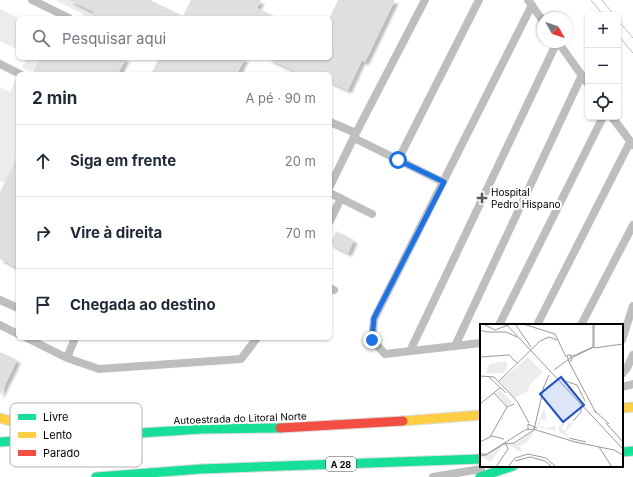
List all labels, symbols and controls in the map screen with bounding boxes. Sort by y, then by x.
north arrow [537,12,573,48]
map controls [585,12,621,120]
button: + [585,12,621,48]
search box [16,16,332,60]
icon: search [30,27,52,49]
text: Pesquisar aqui [62,29,166,48]
button: − [585,48,621,84]
button: locate [585,84,621,120]
text: 2 min [32,88,77,108]
text: A pé · 90 m [245,90,316,106]
icon: ahead [32,150,54,172]
text: Siga em frente [70,151,176,170]
route start [389,151,407,169]
text: 20 m [285,153,316,169]
place label: Hospital Pedro Hispano [491,186,561,210]
marker: Hospital Pedro Hispano [476,192,488,204]
icon: right [32,222,54,244]
text: Vire à direita [70,223,162,242]
text: 70 m [286,225,316,241]
icon: arrive [32,294,54,316]
text: Chegada ao destino [70,295,216,314]
inset map [480,324,623,467]
route end [363,331,381,349]
legend [10,403,142,467]
text: Livre [43,410,68,424]
street label: Autoestrada do Litoral Norte [173,410,307,426]
text: Lento [43,428,73,442]
text: Parado [43,446,80,460]
road number: A 28 [326,457,356,471]

